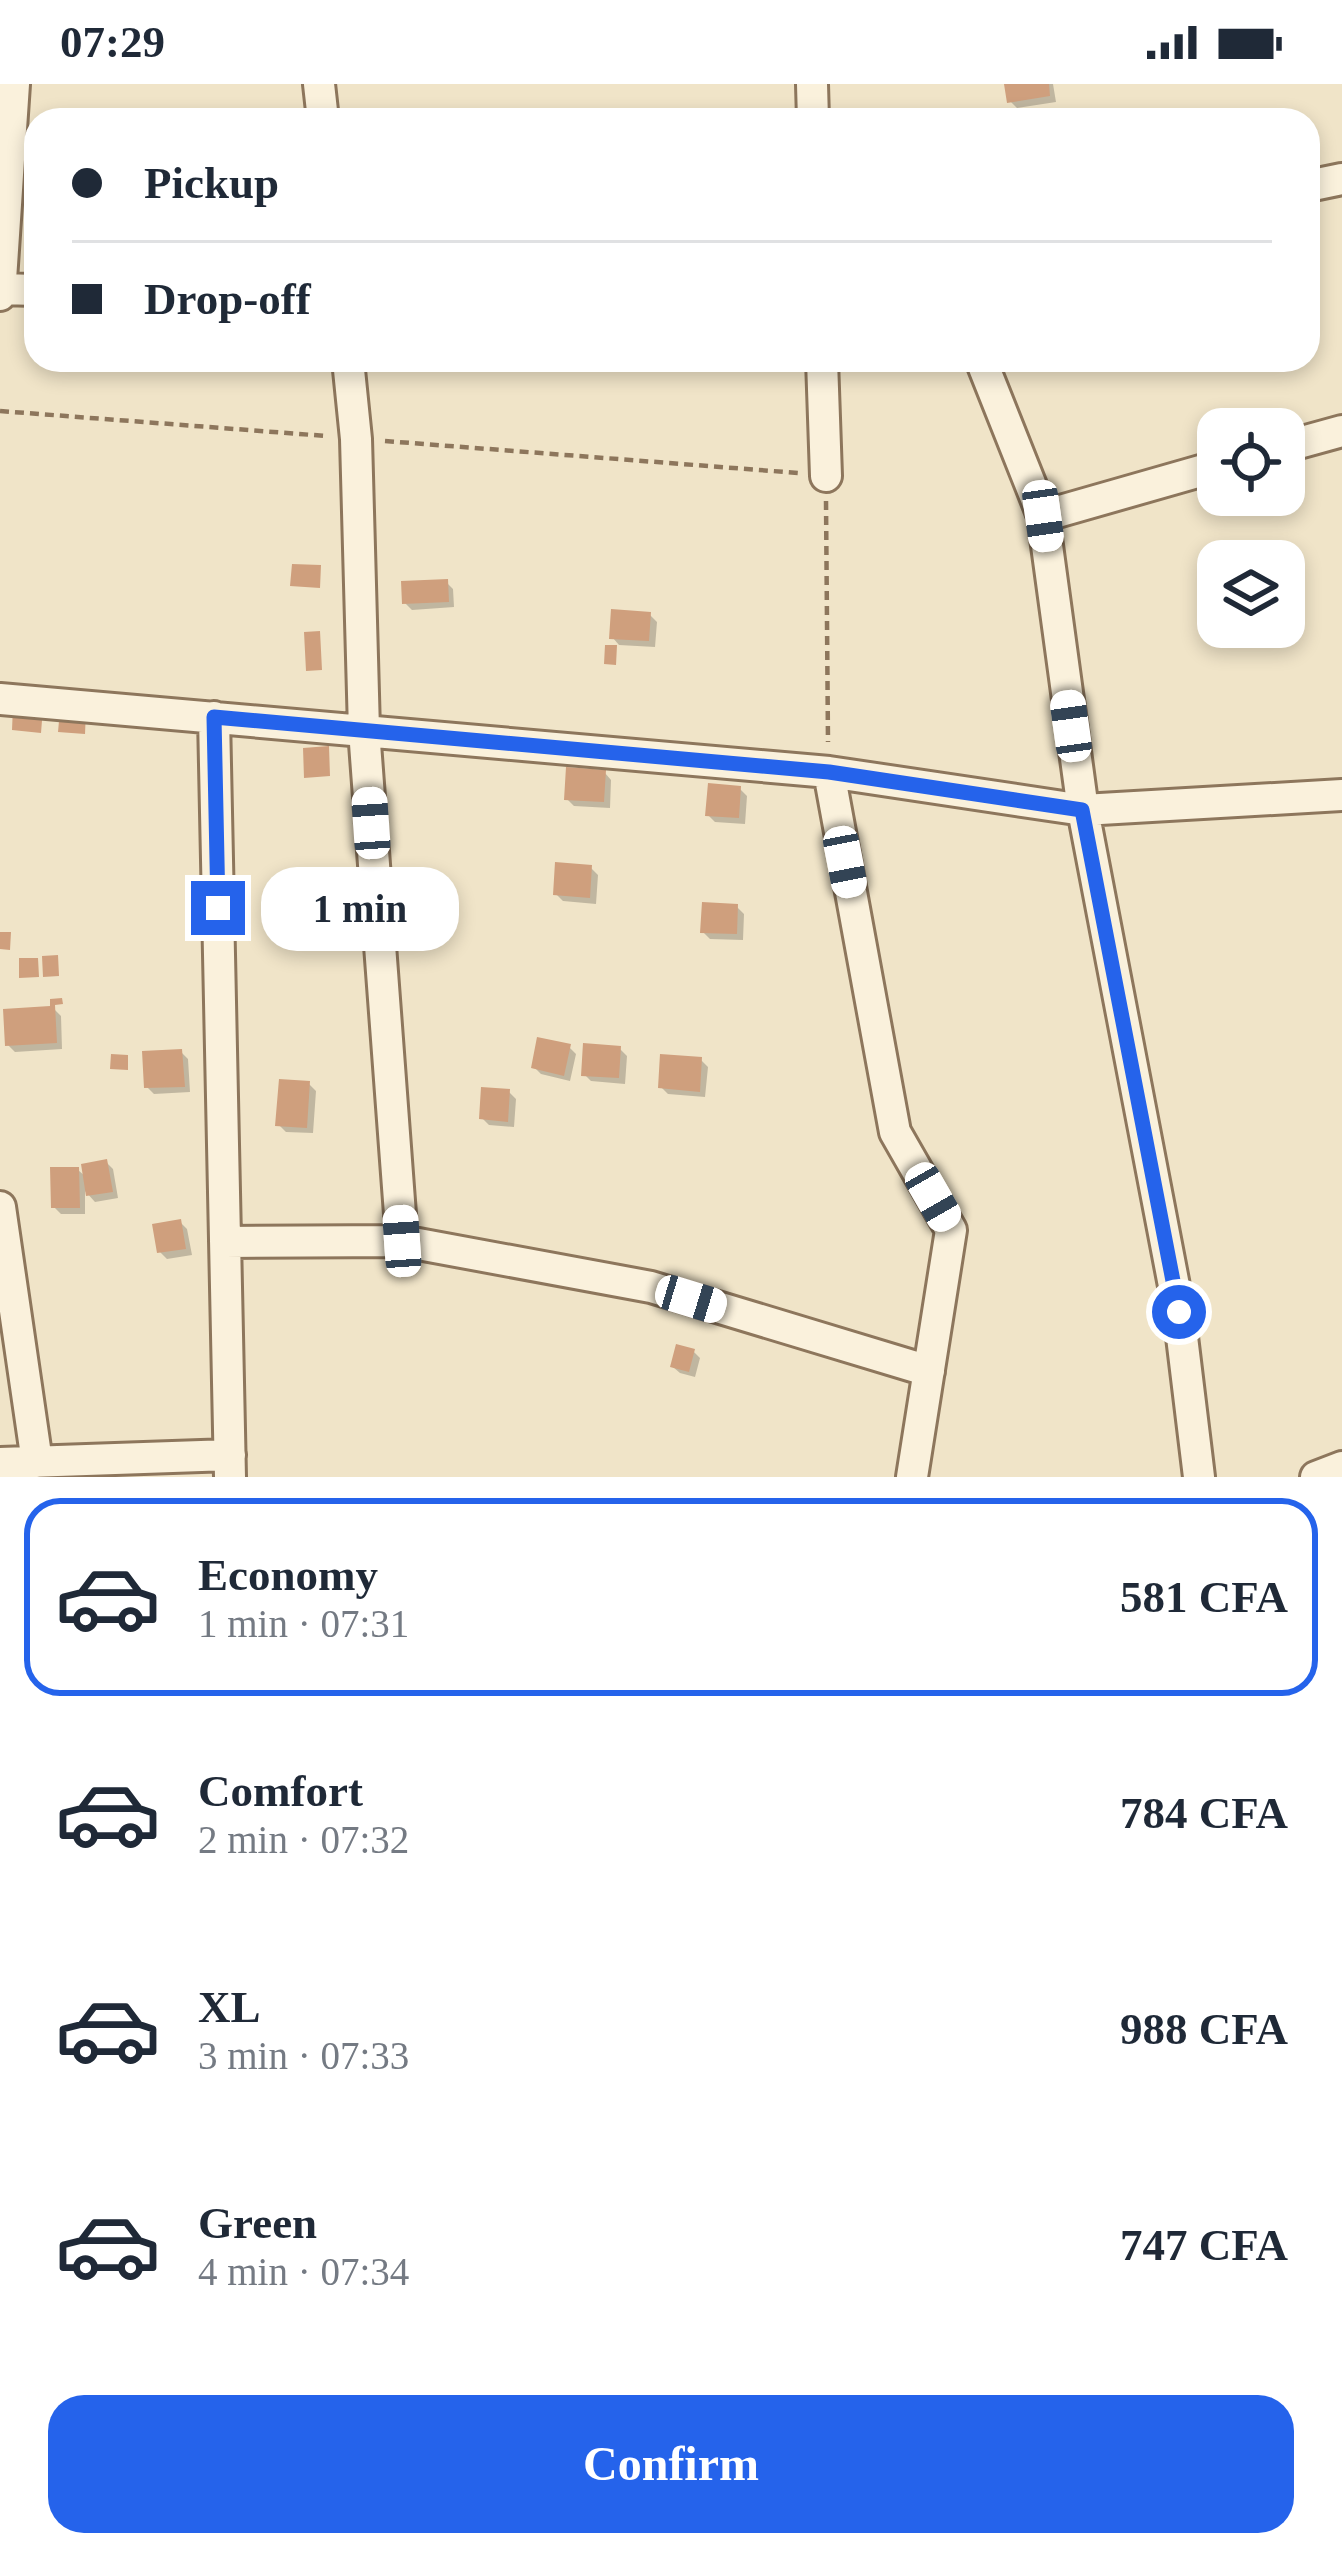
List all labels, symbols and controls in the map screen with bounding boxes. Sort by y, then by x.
text: 07:29 [60,17,165,67]
text: Pickup [144,158,279,208]
text: Drop-off [144,274,311,324]
map controls [1197,408,1305,648]
button: locate [1197,408,1305,516]
car [1020,478,1066,554]
button: layers [1197,540,1305,648]
car [1048,688,1094,764]
car [351,786,391,860]
car [820,823,870,901]
callout: 1 min [260,866,458,950]
route end [191,881,245,935]
text: 1 min [313,887,407,930]
car [899,1157,967,1237]
car [382,1204,422,1278]
car [651,1271,731,1327]
route start [1152,1285,1206,1339]
icon: car [54,1543,162,1651]
text: Economy [198,1550,378,1600]
text: 581 CFA [1120,1572,1288,1622]
text: 1 min · 07:31 [198,1602,409,1645]
icon: car [54,1759,162,1867]
text: Comfort [198,1766,363,1816]
text: 784 CFA [1120,1788,1288,1838]
text: 2 min · 07:32 [198,1818,409,1861]
icon: car [54,1975,162,2083]
text: XL [198,1982,261,2032]
text: 988 CFA [1120,2004,1288,2054]
text: 3 min · 07:33 [198,2034,409,2077]
icon: car [54,2191,162,2299]
text: Green [198,2198,317,2248]
text: 747 CFA [1120,2220,1288,2270]
text: 4 min · 07:34 [198,2250,409,2293]
button: Confirm [48,2395,1294,2533]

